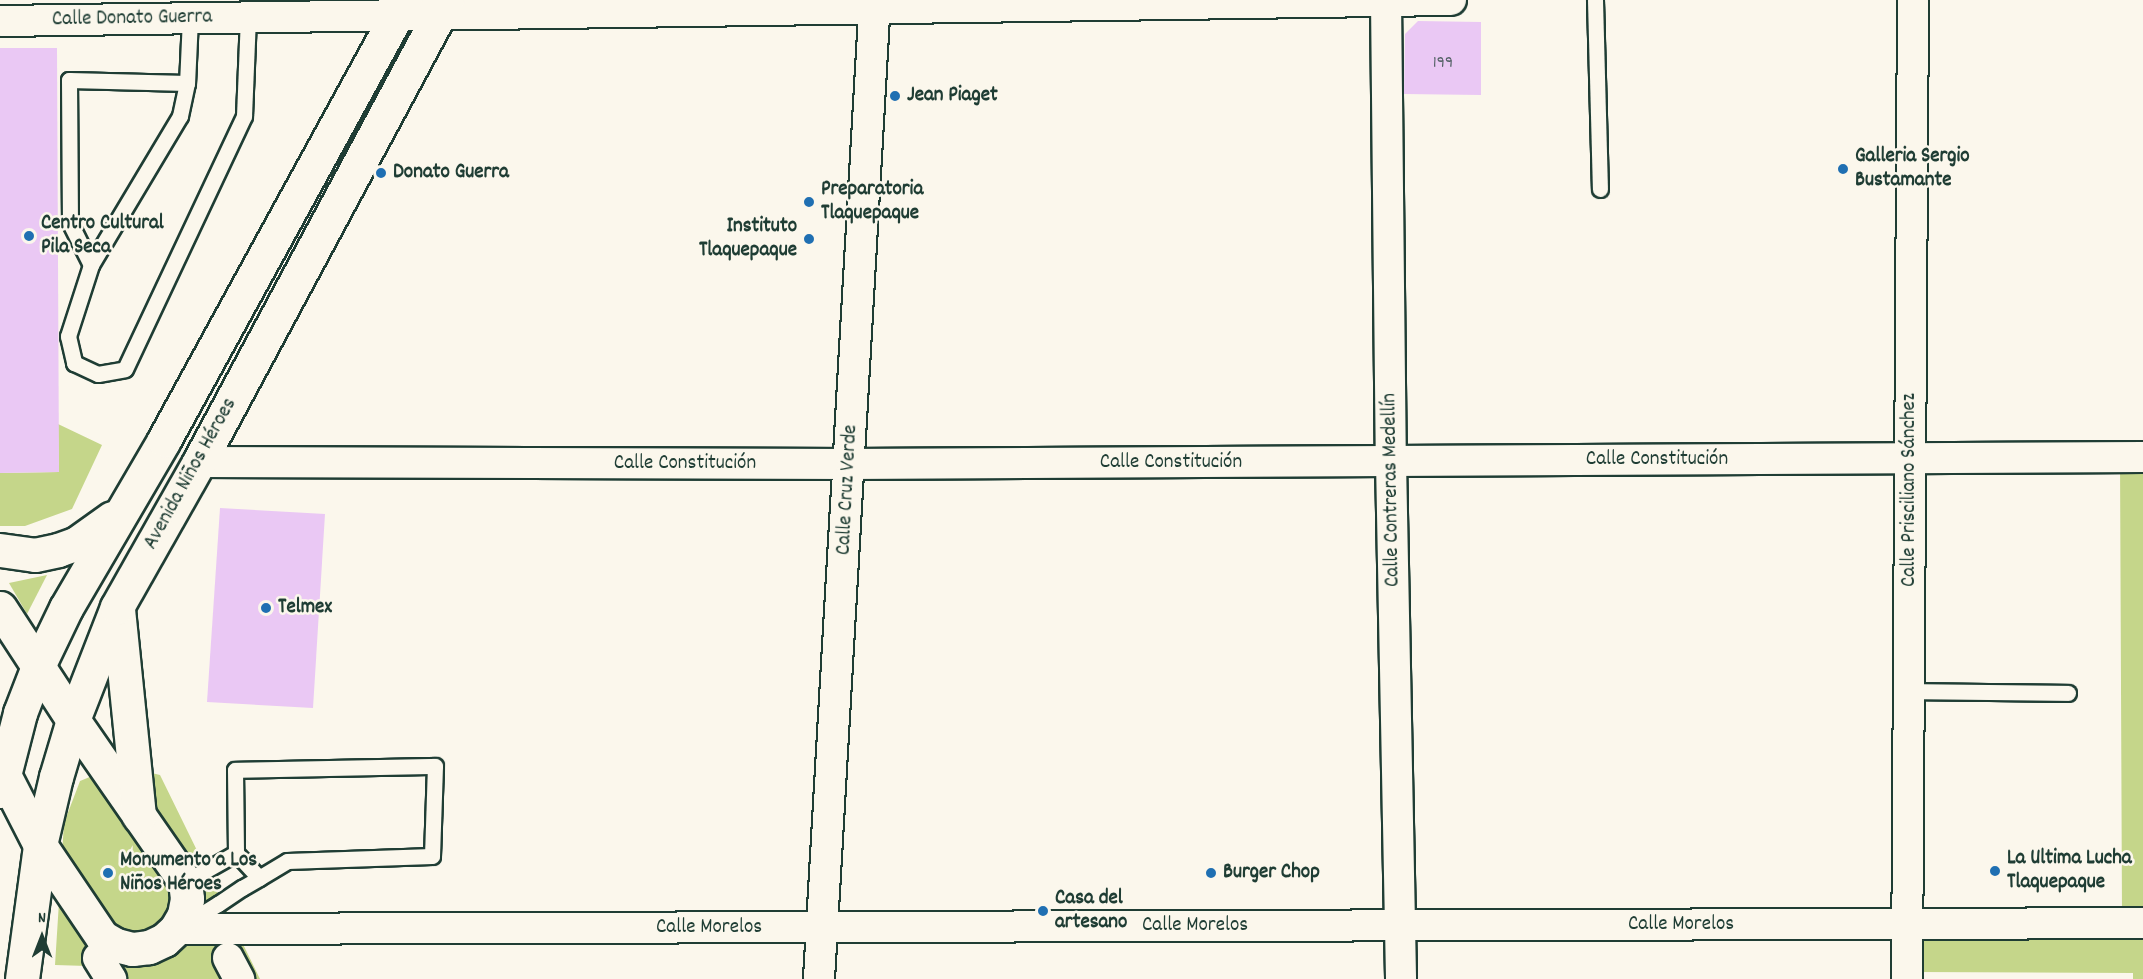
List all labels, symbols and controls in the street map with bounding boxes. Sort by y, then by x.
street label: Calle Donato Guerra [52,5,212,33]
house number: 199 [1433,53,1453,75]
place label: Jean Piaget [907,83,998,109]
marker: Jean Piaget [888,89,902,103]
place label: Galleria Sergio Bustamante [1855,144,1970,194]
place label: Donato Guerra [393,160,509,186]
marker: Galleria Sergio Bustamante [1836,162,1850,176]
marker: Donato Guerra [374,166,388,180]
place label: Preparatoria Tlaquepaque [821,177,923,227]
marker: Preparatoria Tlaquepaque [802,195,816,209]
place label: Centro Cultural Pila Seca [41,211,164,261]
place label: Instituto Tlaquepaque [699,214,797,264]
marker: Centro Cultural Pila Seca [22,229,36,243]
marker: Instituto Tlaquepaque [802,232,816,246]
street label: Calle Contreras Medellín [1378,393,1406,587]
street label: Calle Prisciliano Sánchez [1897,393,1923,587]
street label: Avenida Niños Héroes [139,394,243,554]
street label: Calle Cruz Verde [832,424,864,556]
street label: Calle Constitución [1586,447,1728,473]
street label: Calle Constitución [1100,450,1242,476]
street label: Calle Constitución [614,451,756,477]
place label: Telmex [278,595,332,621]
marker: Telmex [259,601,273,615]
place label: La Ultima Lucha Tlaquepaque [2007,846,2132,896]
place label: Monumento a Los Niños Héroes [120,848,257,898]
place label: Burger Chop [1223,860,1320,886]
marker: La Ultima Lucha Tlaquepaque [1988,864,2002,878]
marker: Monumento a Los Niños Héroes [101,866,115,880]
marker: Burger Chop [1204,866,1218,880]
place label: Casa del artesano [1055,886,1127,936]
marker: Casa del artesano [1036,904,1050,918]
north arrow [12,907,72,967]
text: N [38,907,46,930]
street label: Calle Morelos [1628,912,1734,938]
street label: Calle Morelos [1142,913,1248,939]
street label: Calle Morelos [656,915,762,941]

